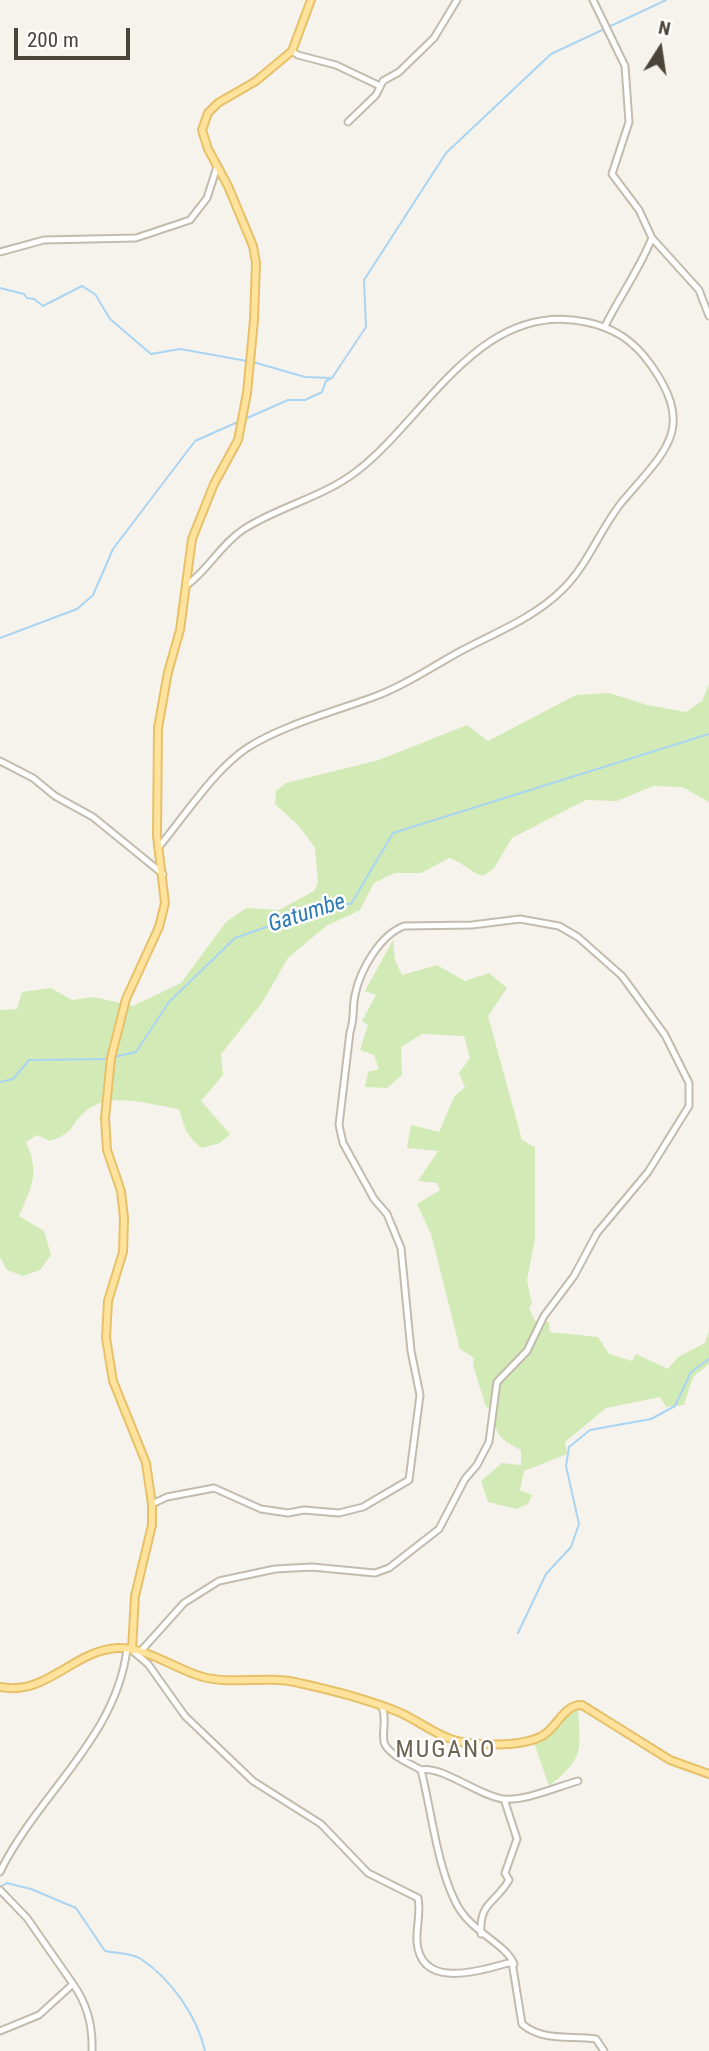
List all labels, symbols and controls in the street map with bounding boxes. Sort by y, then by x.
scale bar [18,14,133,58]
north arrow [625,14,695,84]
text: N [656,16,673,40]
text: 200 m [27,28,79,52]
water label: Gatumbe [265,889,349,939]
district label: MUGANO [396,1737,496,1765]

